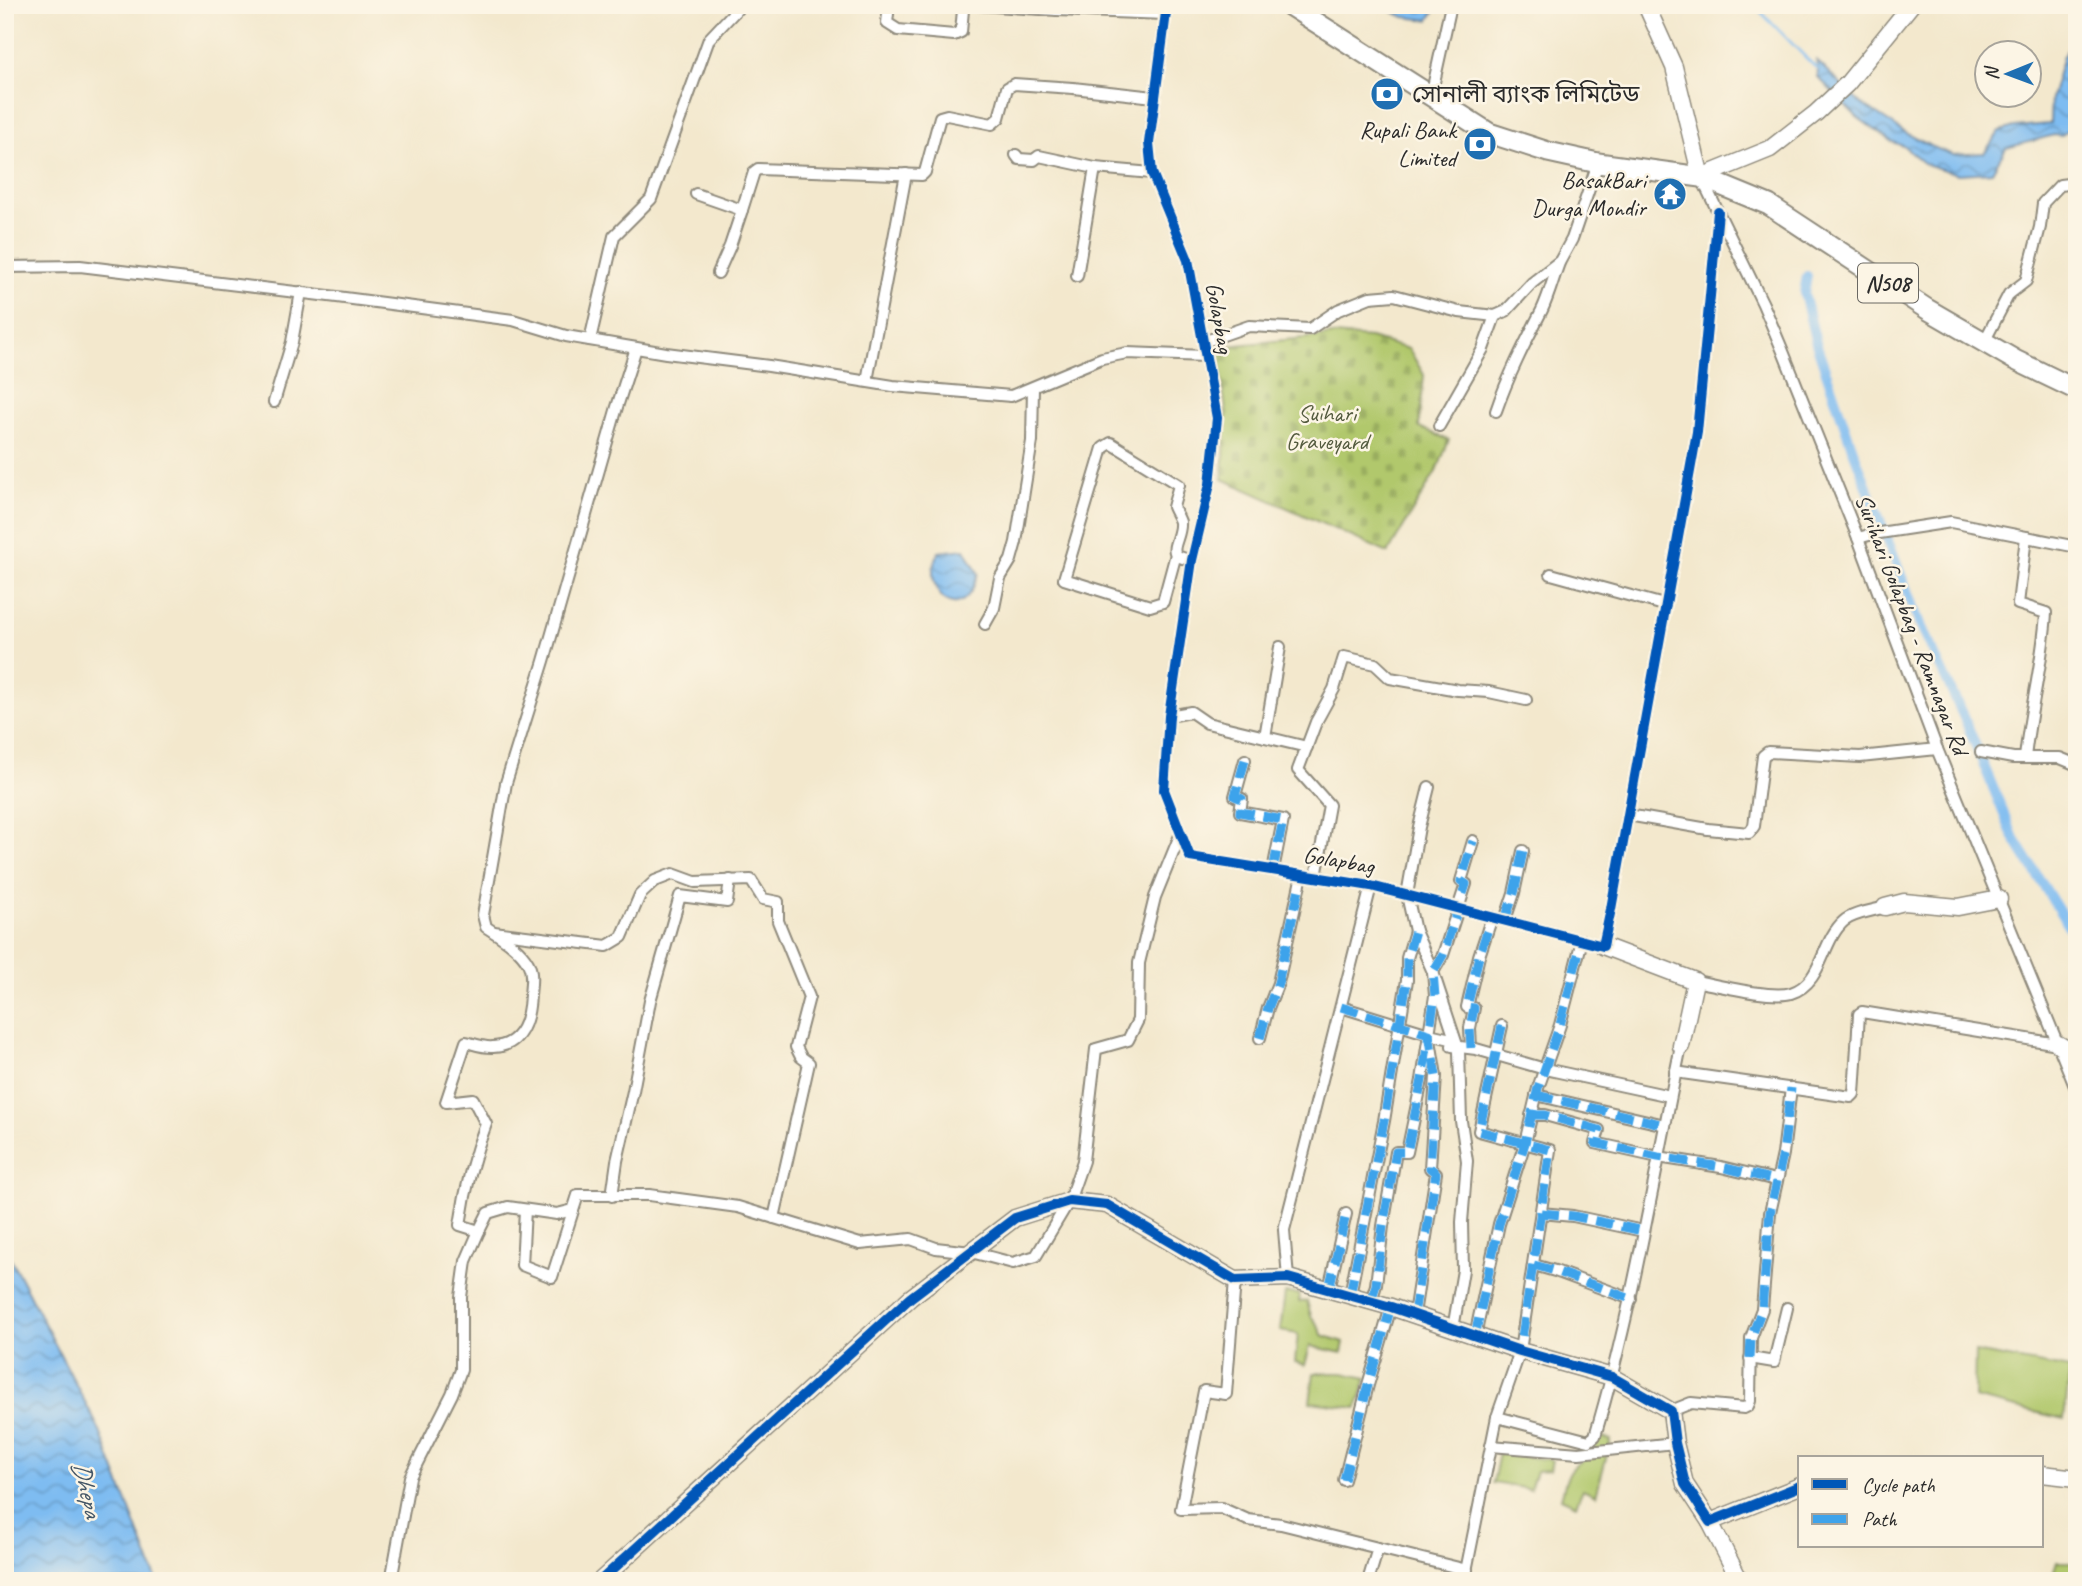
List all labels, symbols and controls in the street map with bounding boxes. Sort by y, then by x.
north arrow [1974,38,2044,108]
text: N [1980,65,2004,80]
bank icon: সোনালী ব্যাংক লিমিটেড [1368,75,1406,113]
place label: সোনালী ব্যাংক লিমিটেড [1412,79,1640,109]
place label: Rupali Bank Limited [1359,115,1460,173]
bank icon: Rupali Bank Limited [1461,125,1499,163]
place label: BasakBari Durga Mondir [1532,165,1649,223]
temple icon: BasakBari Durga Mondir [1651,175,1689,213]
road number: N508 [1858,264,1918,302]
street label: Golapbag [1199,280,1241,357]
park label: Suihari Graveyard [1286,398,1372,456]
street label: Surihari Golapbag - Ramnagar Rd [1848,489,1977,762]
street label: Golapbag [1301,839,1378,881]
legend [1798,1456,2044,1548]
water label: Dhepa [64,1458,110,1523]
text: Cycle path [1862,1472,1935,1498]
text: Path [1862,1506,1898,1532]

